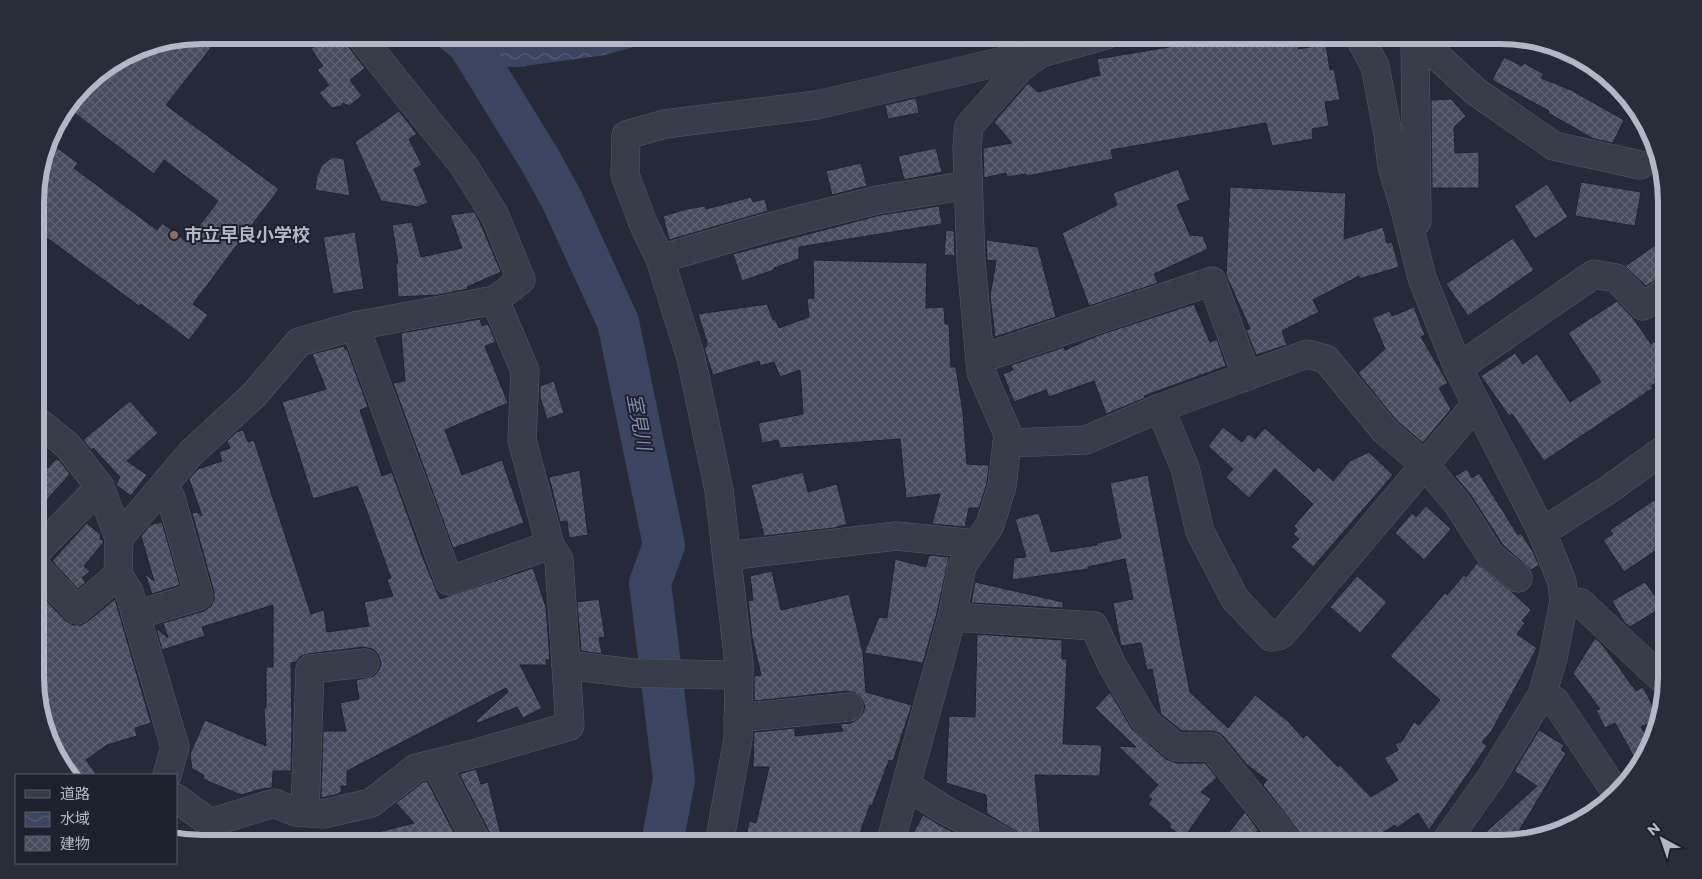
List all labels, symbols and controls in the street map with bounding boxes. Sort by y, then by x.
place label: 市立早良小学校 [184,224,310,246]
marker: 市立早良小学校 [168,229,180,241]
water label: 室見川 [622,392,656,454]
legend [15,774,178,864]
text: 道路 [60,784,90,803]
text: 水域 [60,809,90,828]
north arrow [1637,814,1687,864]
text: N [1644,819,1664,840]
text: 建物 [60,834,90,853]

